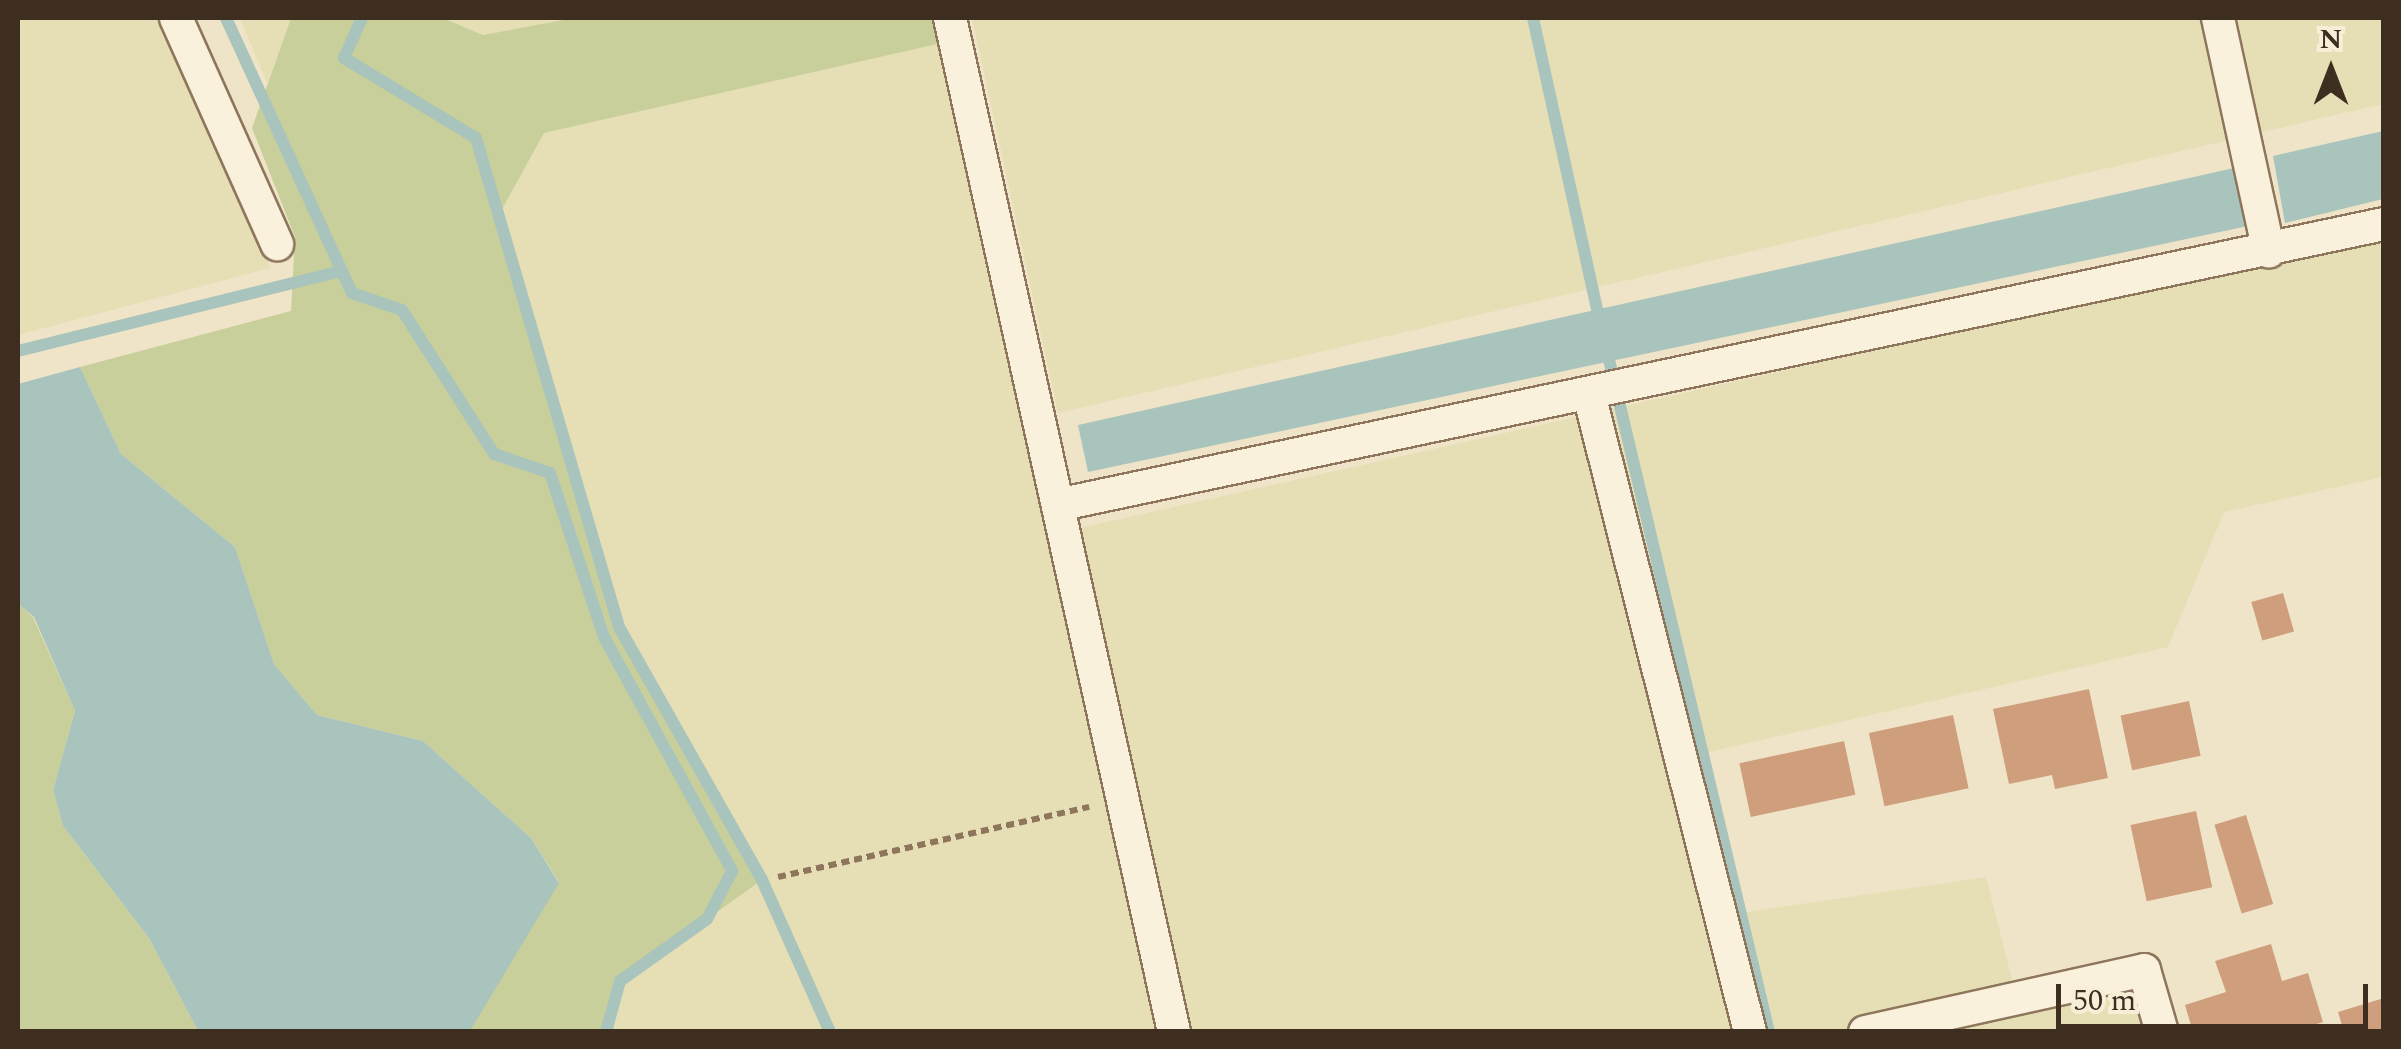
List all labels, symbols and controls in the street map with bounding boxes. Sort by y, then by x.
text: N [2320,18,2342,61]
north arrow [2281,20,2381,120]
scale bar [2061,964,2374,1026]
text: 50 m [2073,978,2136,1024]

